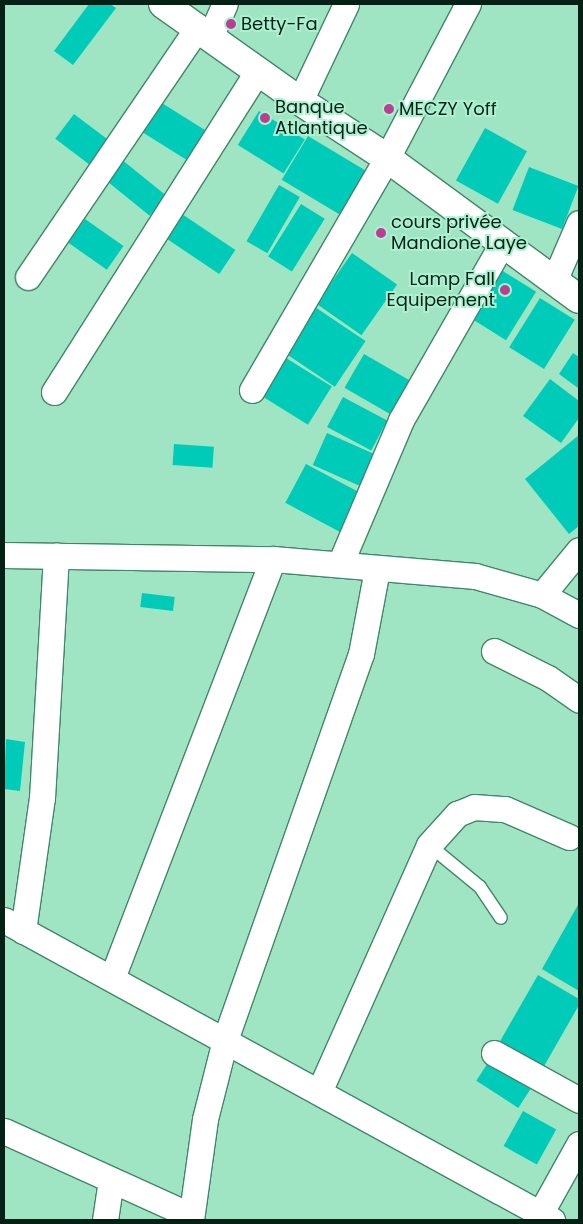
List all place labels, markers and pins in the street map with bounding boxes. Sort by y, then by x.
place label: Betty-Fa [241,13,318,35]
marker: Betty-Fa [225,18,237,30]
place label: Banque Atlantique [275,97,368,140]
place label: MECZY Yoff [399,98,497,120]
marker: MECZY Yoff [383,103,395,115]
marker: Banque Atlantique [259,112,271,124]
place label: cours privée Mandione Laye [391,212,527,254]
marker: cours privée Mandione Laye [375,227,387,239]
place label: Lamp Fall Equipement [387,269,495,312]
marker: Lamp Fall Equipement [499,284,511,296]

